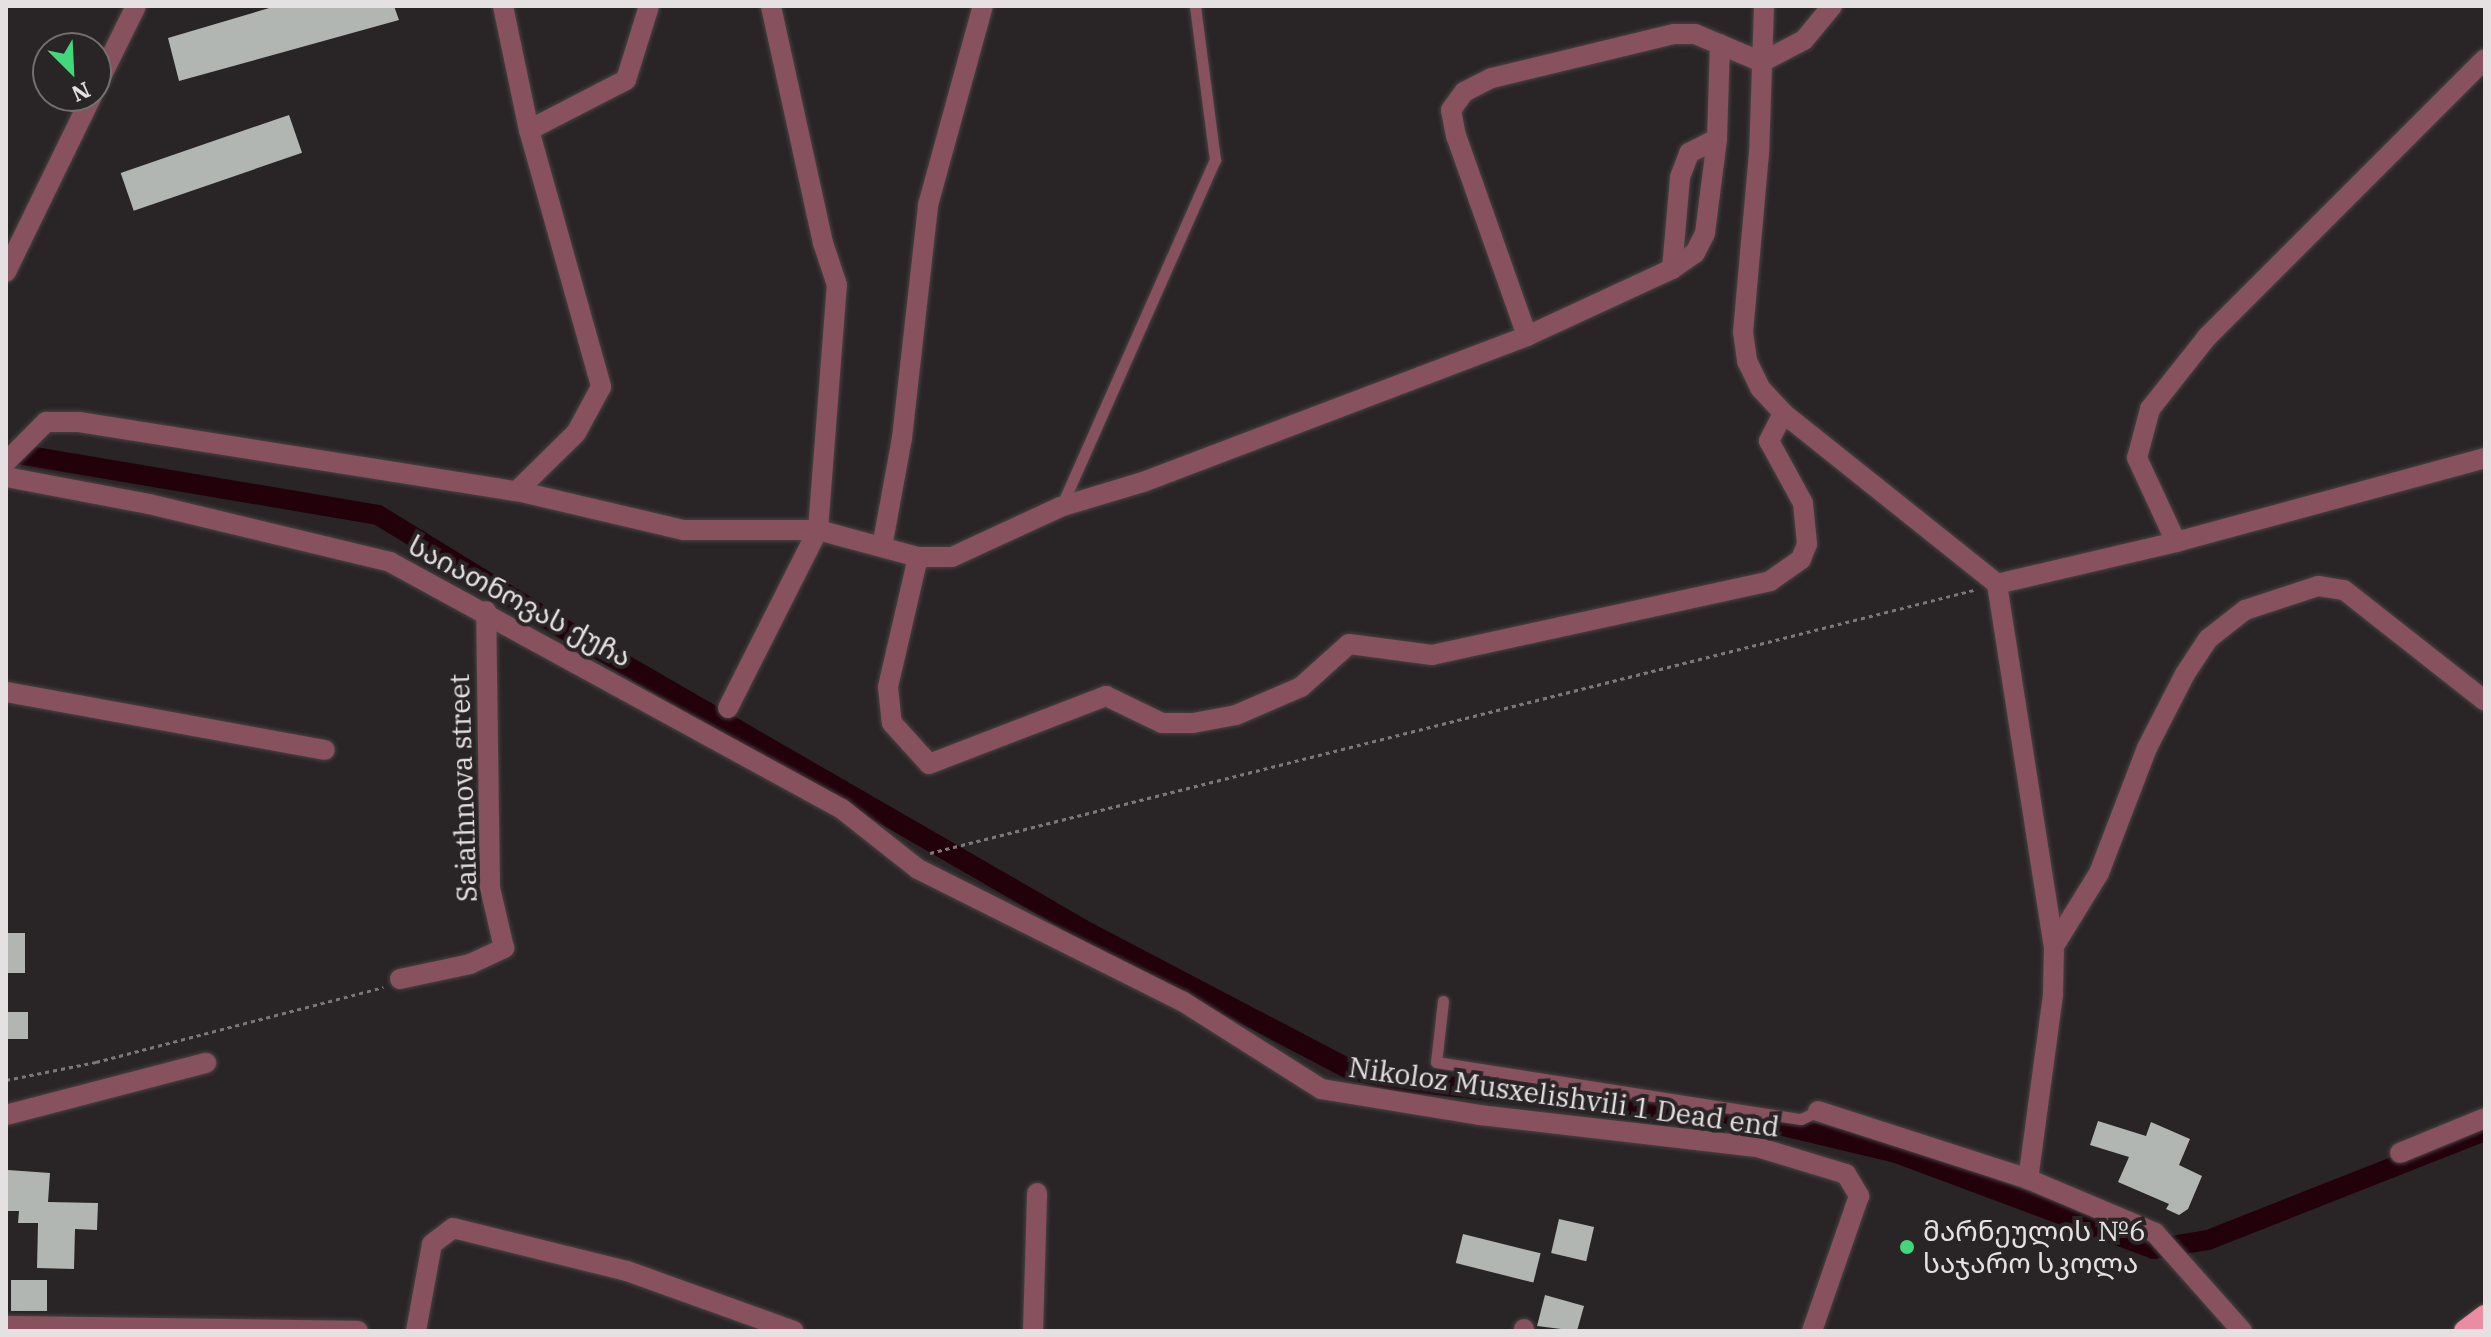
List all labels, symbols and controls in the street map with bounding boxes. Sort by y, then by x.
north arrow [32,32,112,112]
text: N [67,76,95,109]
street label: საიათნოვას ქუჩა [403,528,637,674]
street label: Saiathnova street [442,673,484,903]
street label: Nikoloz Musxelishvili 1 Dead end [1346,1050,1782,1144]
place label: მარნეულის №6 საჯარო სკოლა [1923,1214,2146,1280]
marker: მარნეულის №6 საჯარო სკოლა [1898,1238,1916,1256]

